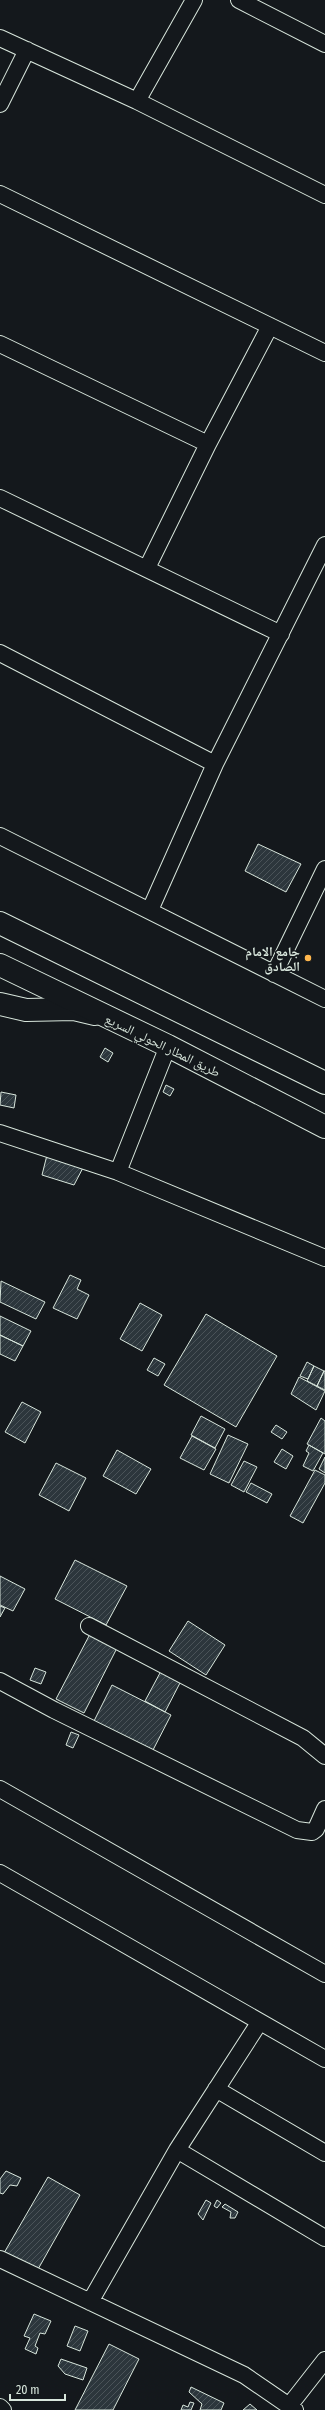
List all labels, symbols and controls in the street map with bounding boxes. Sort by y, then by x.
place label: جامع الامام الصادق [246,944,300,975]
marker: جامع الامام الصادق [303,953,313,963]
street label: طريق المطار الحولي السريع [101,1011,223,1083]
scale bar [10,2376,65,2402]
text: 20 m [16,2383,40,2397]

